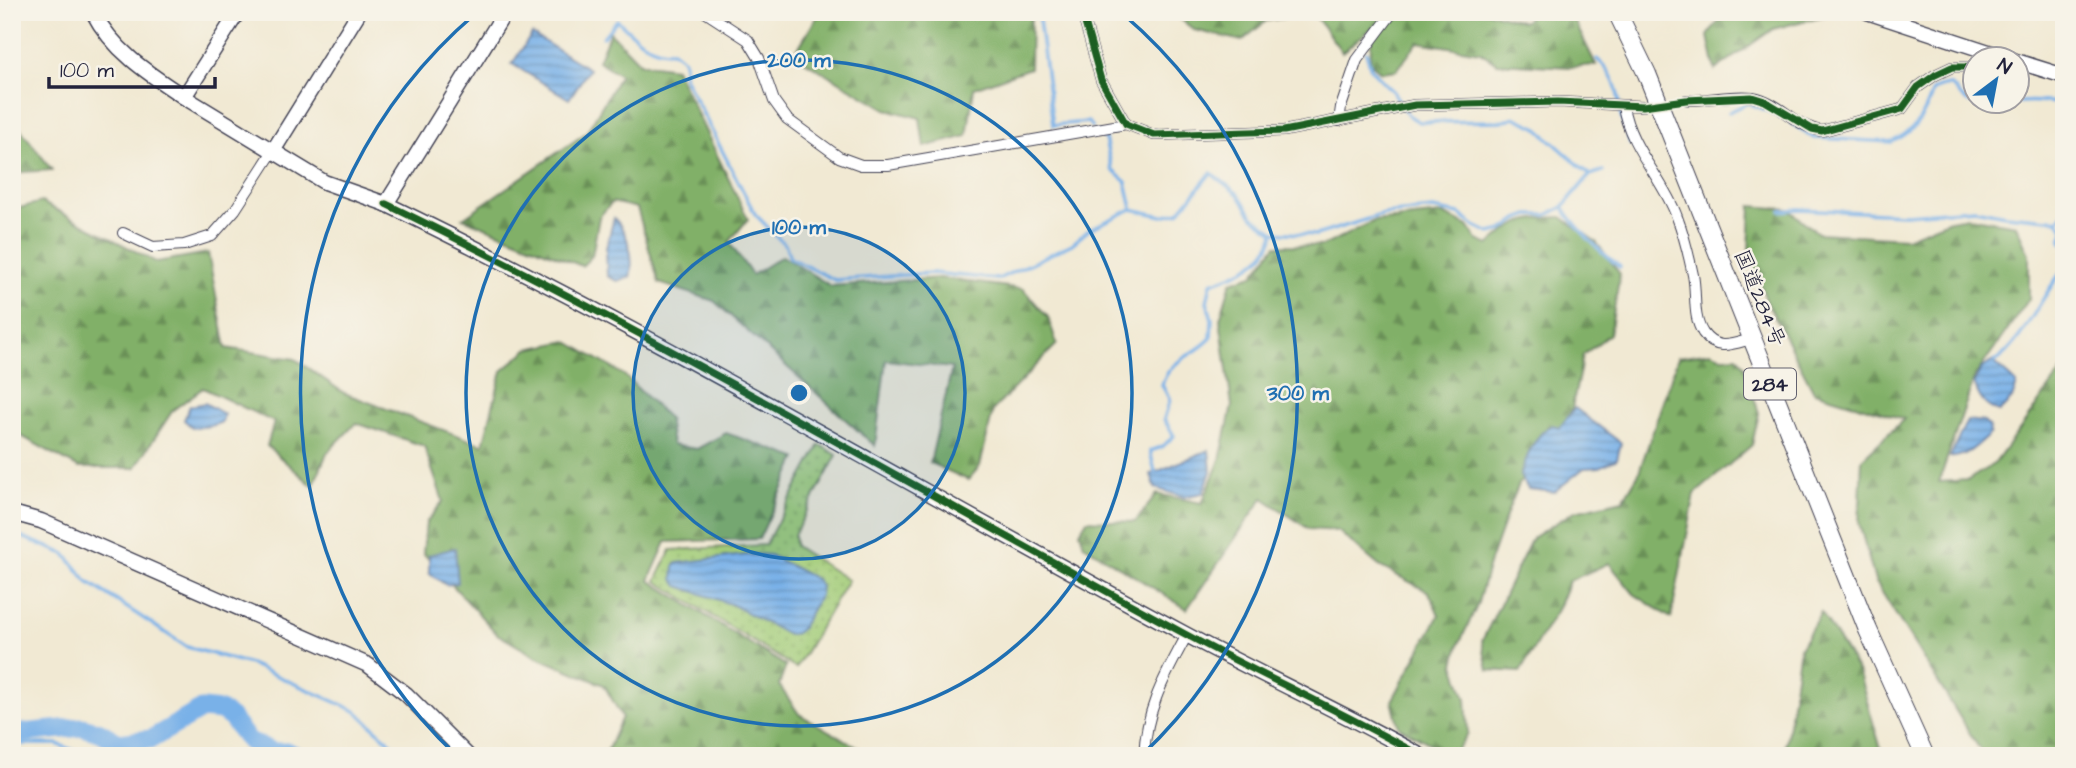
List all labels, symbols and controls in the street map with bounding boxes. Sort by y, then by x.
scale bar [49,46,215,90]
text: 200 m [766,46,831,75]
north arrow [1960,46,2030,116]
text: N [1992,52,2016,82]
text: 100 m [60,56,115,85]
text: 100 m [772,213,827,242]
street label: 国道284号 [1727,245,1792,351]
road number: 284 [1744,368,1796,400]
text: 300 m [1266,379,1330,408]
centre of rings [787,381,811,405]

